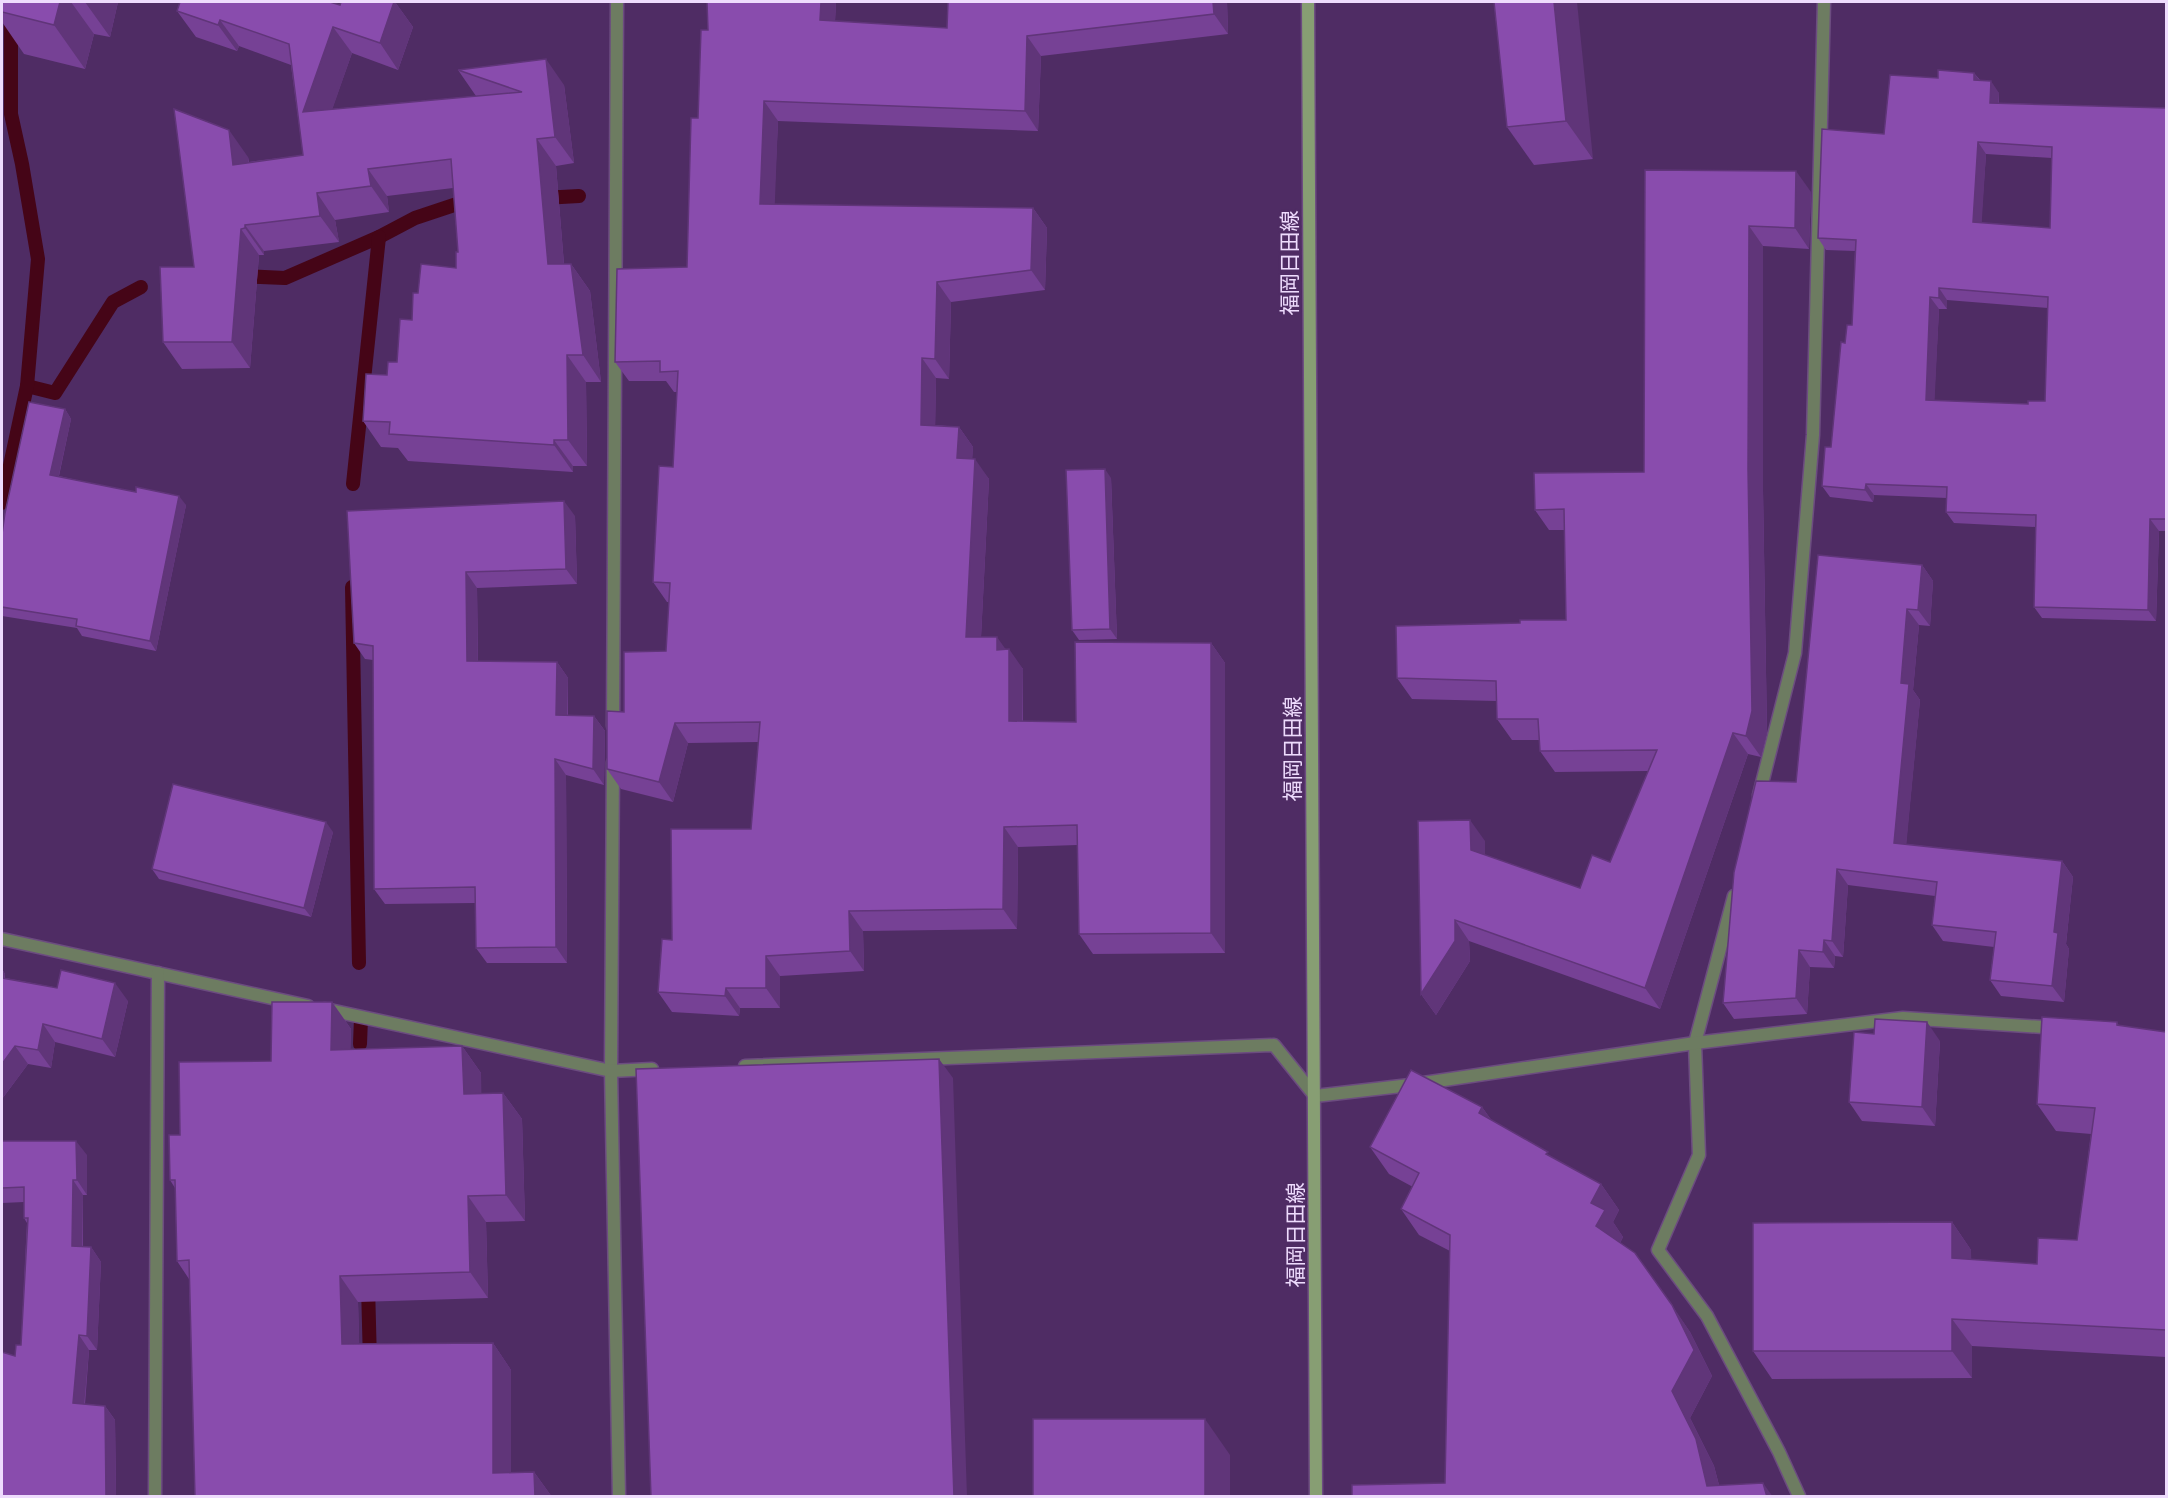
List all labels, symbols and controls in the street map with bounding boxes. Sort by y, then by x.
street label: 福岡日田線 [1277,211,1302,316]
street label: 福岡日田線 [1280,697,1305,802]
street label: 福岡日田線 [1283,1183,1308,1288]

